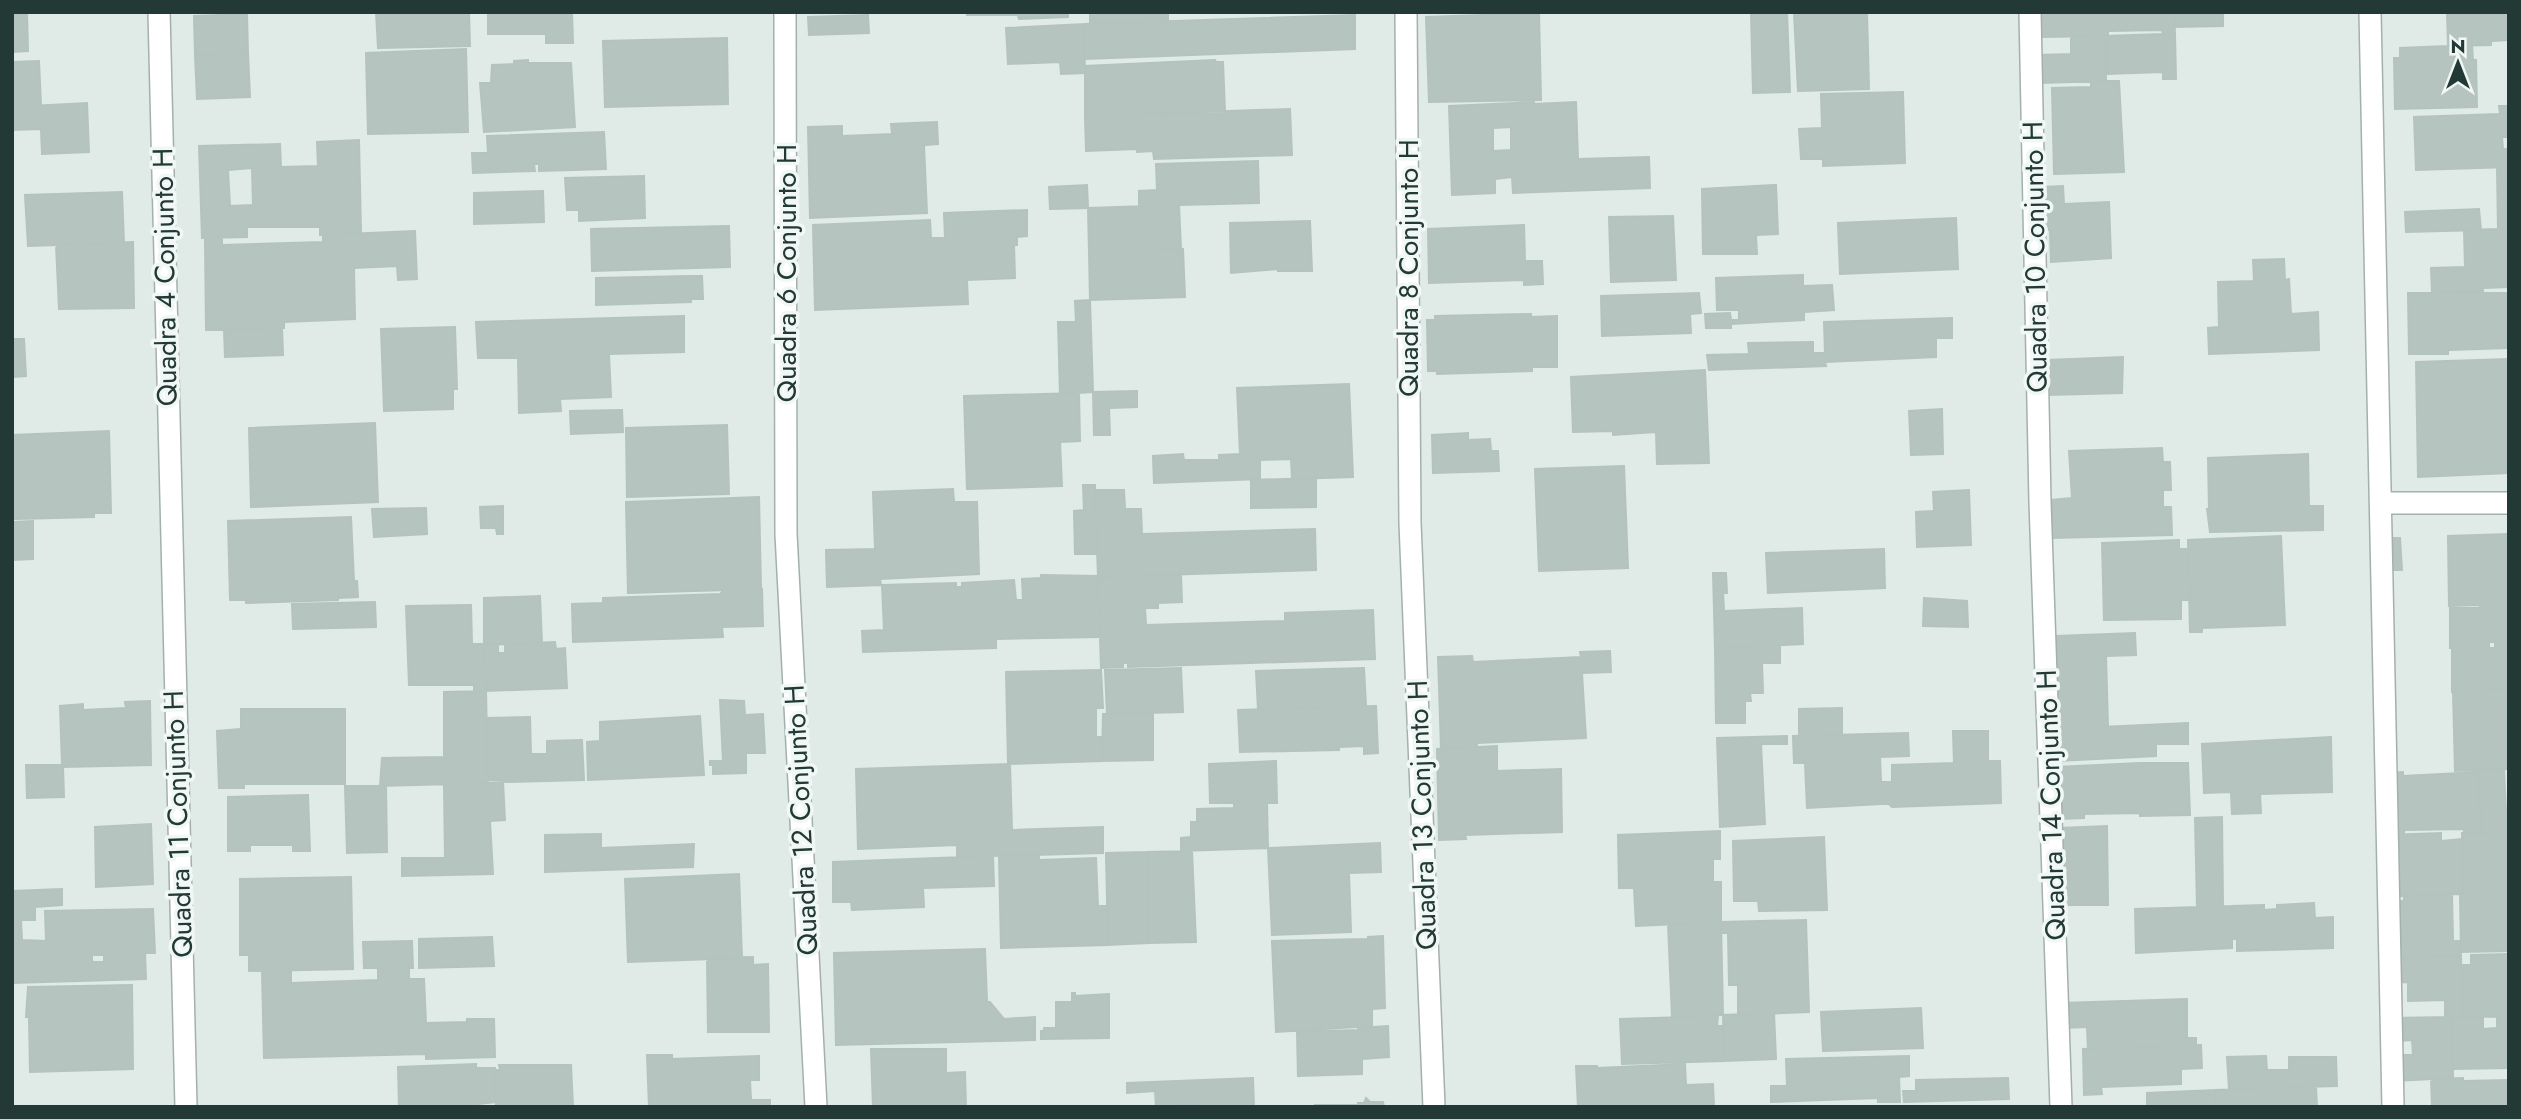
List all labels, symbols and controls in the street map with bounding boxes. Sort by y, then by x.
north arrow [2423,28,2493,98]
text: N [2450,33,2466,60]
street label: Quadra 10 Conjunto H [2012,121,2058,393]
street label: Quadra 8 Conjunto H [1388,139,1429,397]
street label: Quadra 6 Conjunto H [766,144,807,402]
street label: Quadra 4 Conjunto H [142,147,188,407]
street label: Quadra 14 Conjunto H [2026,669,2076,941]
street label: Quadra 13 Conjunto H [1397,679,1447,951]
street label: Quadra 12 Conjunto H [773,684,829,956]
street label: Quadra 11 Conjunto H [153,690,203,958]

